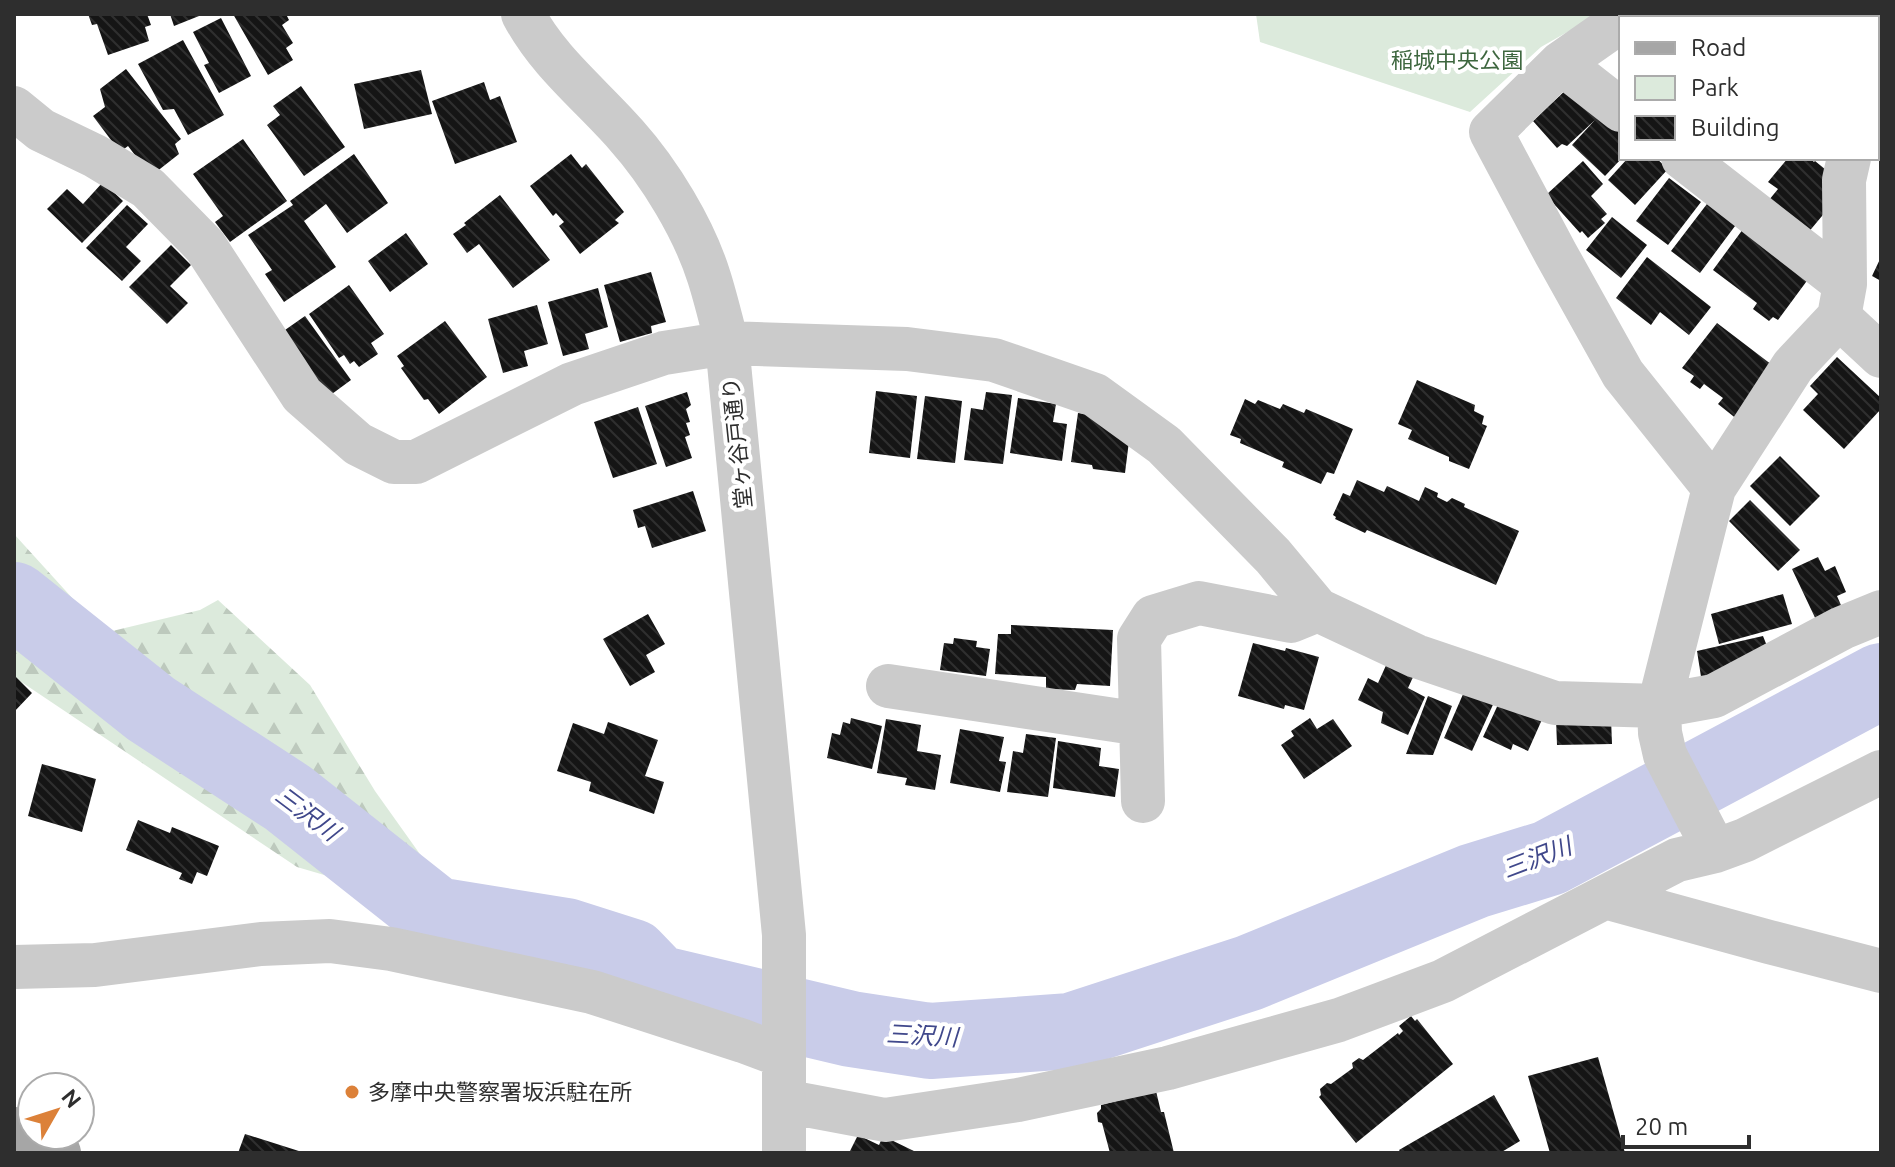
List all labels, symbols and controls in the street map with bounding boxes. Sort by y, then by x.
legend [1619,16,1879,160]
text: Road [1691,34,1746,61]
park label: 稲城中央公園 [1391,47,1523,72]
text: Park [1691,74,1739,101]
text: Building [1691,114,1779,141]
street label: 堂ヶ谷戸通り [717,376,756,510]
water label: 三沢川 [270,781,347,848]
water label: 三沢川 [1498,831,1578,883]
water label: 三沢川 [885,1020,962,1051]
north arrow [16,1071,96,1151]
place label: 多摩中央警察署坂浜駐在所 [368,1079,632,1104]
marker: 多摩中央警察署坂浜駐在所 [343,1083,361,1101]
text: N [57,1084,87,1112]
scale bar [1623,1099,1749,1149]
text: 20 m [1635,1113,1688,1140]

